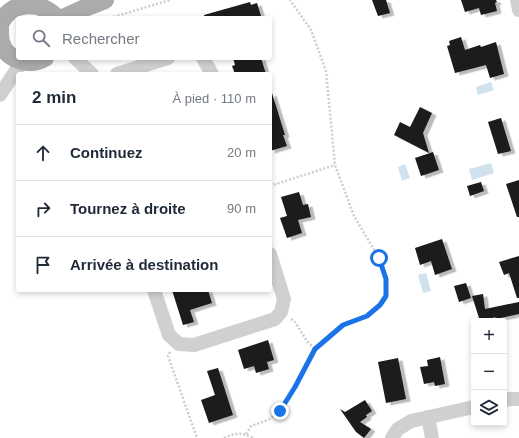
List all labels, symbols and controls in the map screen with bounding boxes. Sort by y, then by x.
search box [16,16,272,60]
icon: search [30,27,52,49]
text: Rechercher [62,30,140,47]
text: 2 min [32,88,76,107]
text: À pied · 110 m [172,91,256,106]
icon: ahead [32,142,54,164]
text: Continuez [70,144,143,161]
text: 20 m [227,145,256,160]
icon: right [32,198,54,220]
text: Tournez à droite [70,200,186,217]
text: 90 m [227,201,256,216]
route start [370,249,388,267]
icon: arrive [32,254,54,276]
text: Arrivée à destination [70,256,218,273]
map controls [471,318,507,426]
button: + [471,318,507,354]
button: − [471,354,507,390]
button: layers [471,390,507,426]
route end [271,402,289,420]

